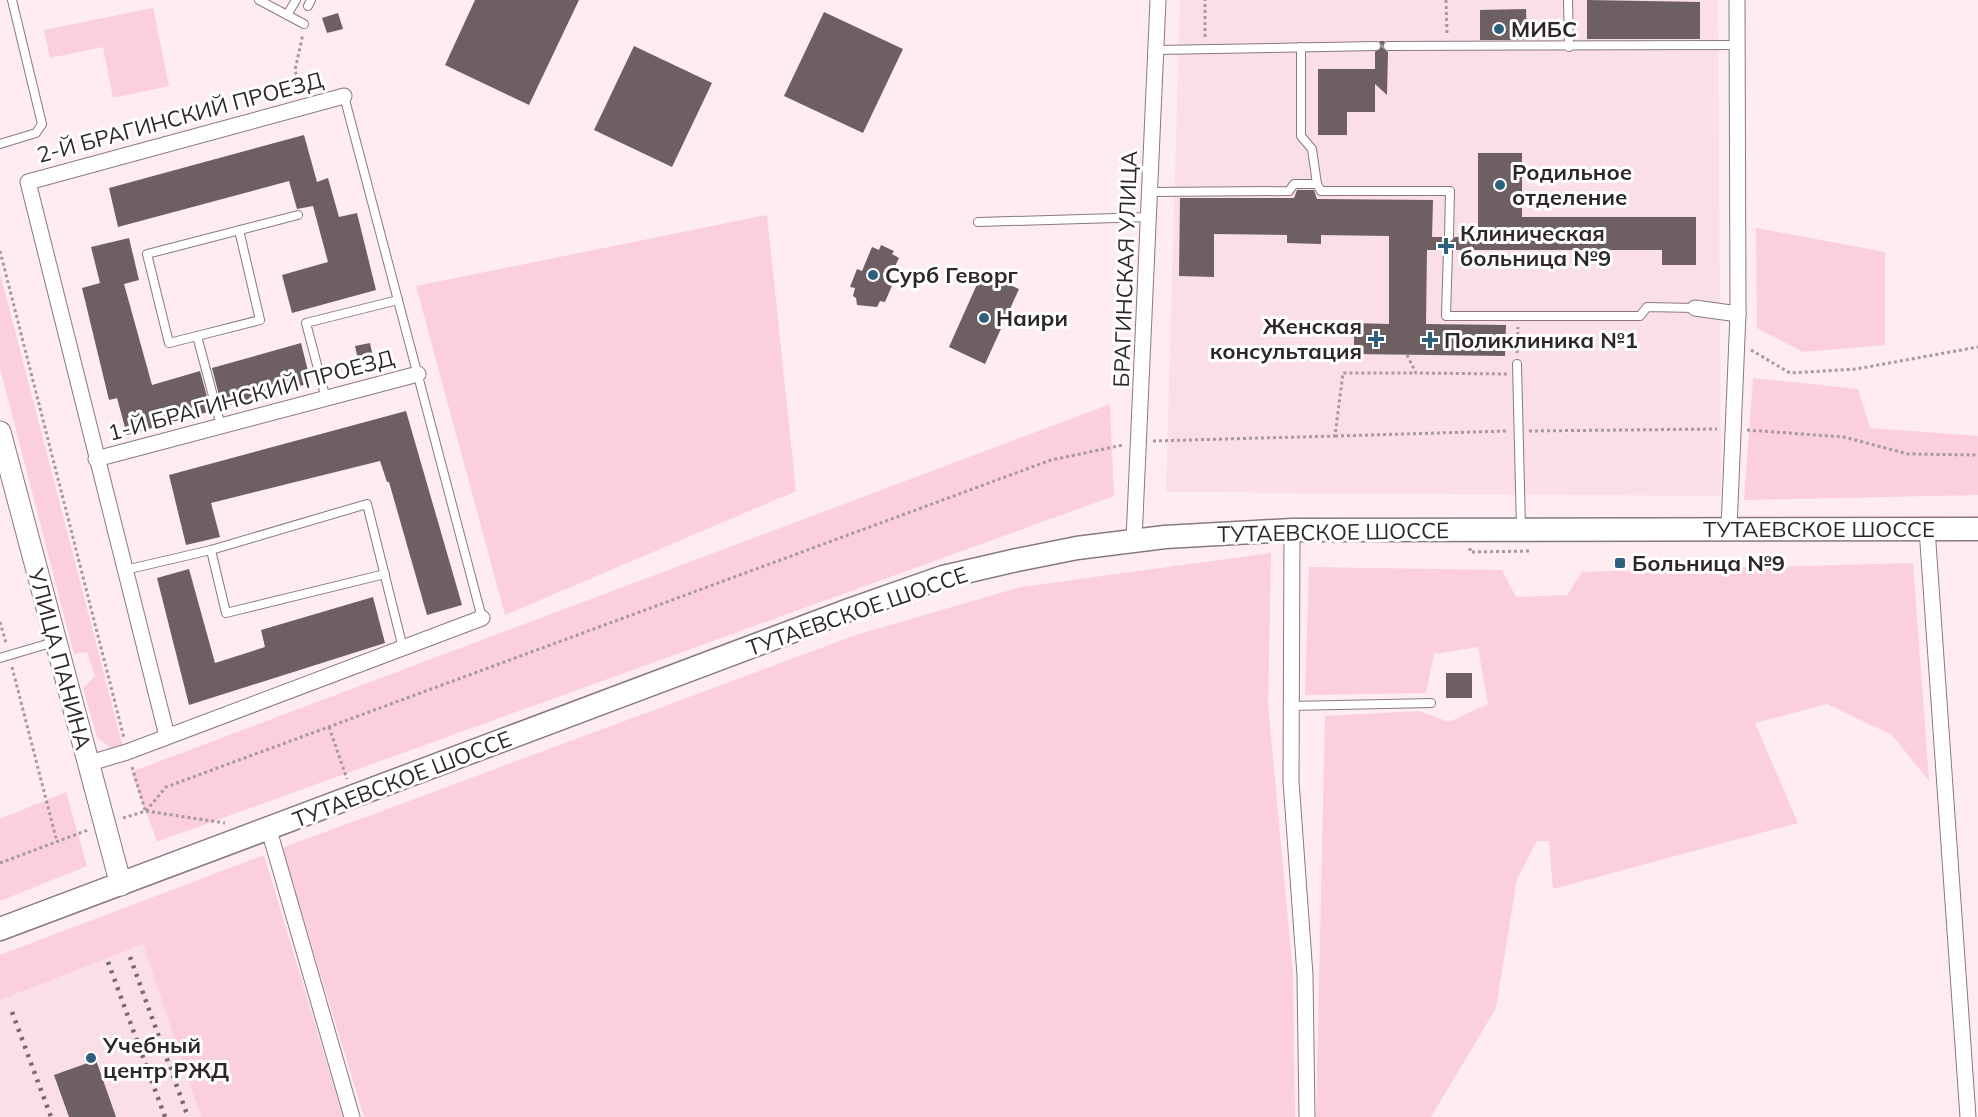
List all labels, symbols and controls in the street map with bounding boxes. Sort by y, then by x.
place label: МИБС [1511,15,1577,43]
marker: МИБС [1492,22,1506,36]
street label: 2-Й БРАГИНСКИЙ ПРОЕЗД [34,65,326,169]
street label: БРАГИНСКАЯ УЛИЦА [1107,150,1143,388]
place label: Родильное отделение [1512,158,1632,211]
marker: Родильное отделение [1493,178,1507,192]
place label: Клиническая больница №9 [1460,219,1611,272]
marker: Клиническая больница №9 [1437,237,1455,255]
place label: Сурб Геворг [885,261,1018,289]
marker: Сурб Геворг [866,268,880,282]
place label: Наири [996,304,1068,332]
marker: Наири [977,311,991,325]
place label: Женская консультация [1210,312,1362,365]
place label: Поликлиника №1 [1444,326,1638,354]
marker: Женская консультация [1367,330,1385,348]
marker: Поликлиника №1 [1421,331,1439,349]
street label: 1-Й БРАГИНСКИЙ ПРОЕЗД [105,343,397,447]
street label: ТУТАЕВСКОЕ ШОССЕ [1703,515,1935,543]
street label: ТУТАЕВСКОЕ ШОССЕ [1217,516,1449,548]
place label: Больница №9 [1632,549,1785,577]
marker: Больница №9 [1613,556,1627,570]
street label: ТУТАЕВСКОЕ ШОССЕ [743,560,971,662]
street label: УЛИЦА ПАНИНА [22,564,98,753]
street label: ТУТАЕВСКОЕ ШОССЕ [289,724,515,834]
place label: Учебный центр РЖД [102,1031,229,1084]
marker: Учебный центр РЖД [84,1051,98,1065]

